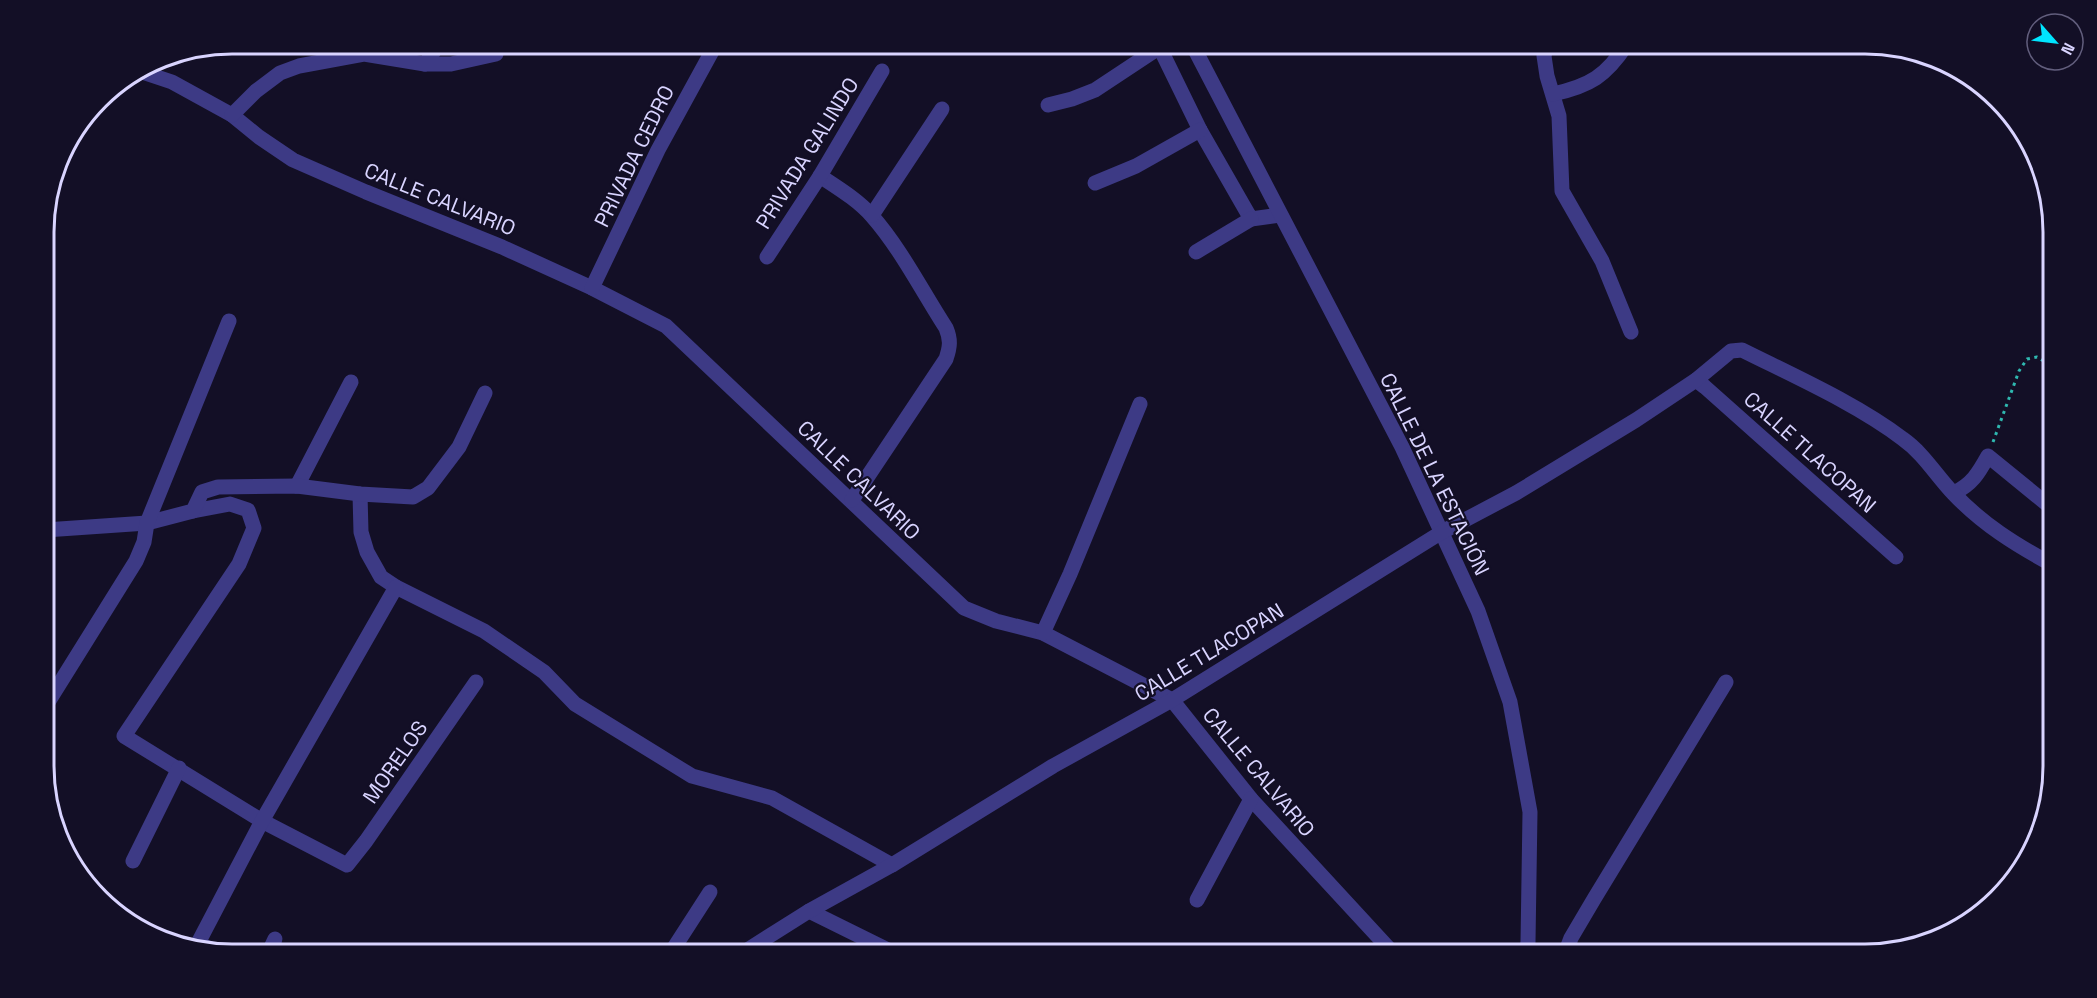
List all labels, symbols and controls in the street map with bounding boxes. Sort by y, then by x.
north arrow [2025,12,2085,72]
text: N [2056,39,2080,58]
street label: PRIVADA GALINDO [750,72,864,234]
street label: PRIVADA CEDRO [588,81,680,231]
street label: CALLE CALVARIO [360,156,520,242]
street label: CALLE DE LA ESTACIÓN [1374,368,1496,580]
street label: CALLE TLACOPAN [1738,385,1882,519]
street label: CALLE CALVARIO [792,414,926,546]
street label: CALLE TLACOPAN [1130,597,1288,707]
street label: CALLE CALVARIO [1197,702,1321,842]
street label: MORELOS [357,715,433,809]

